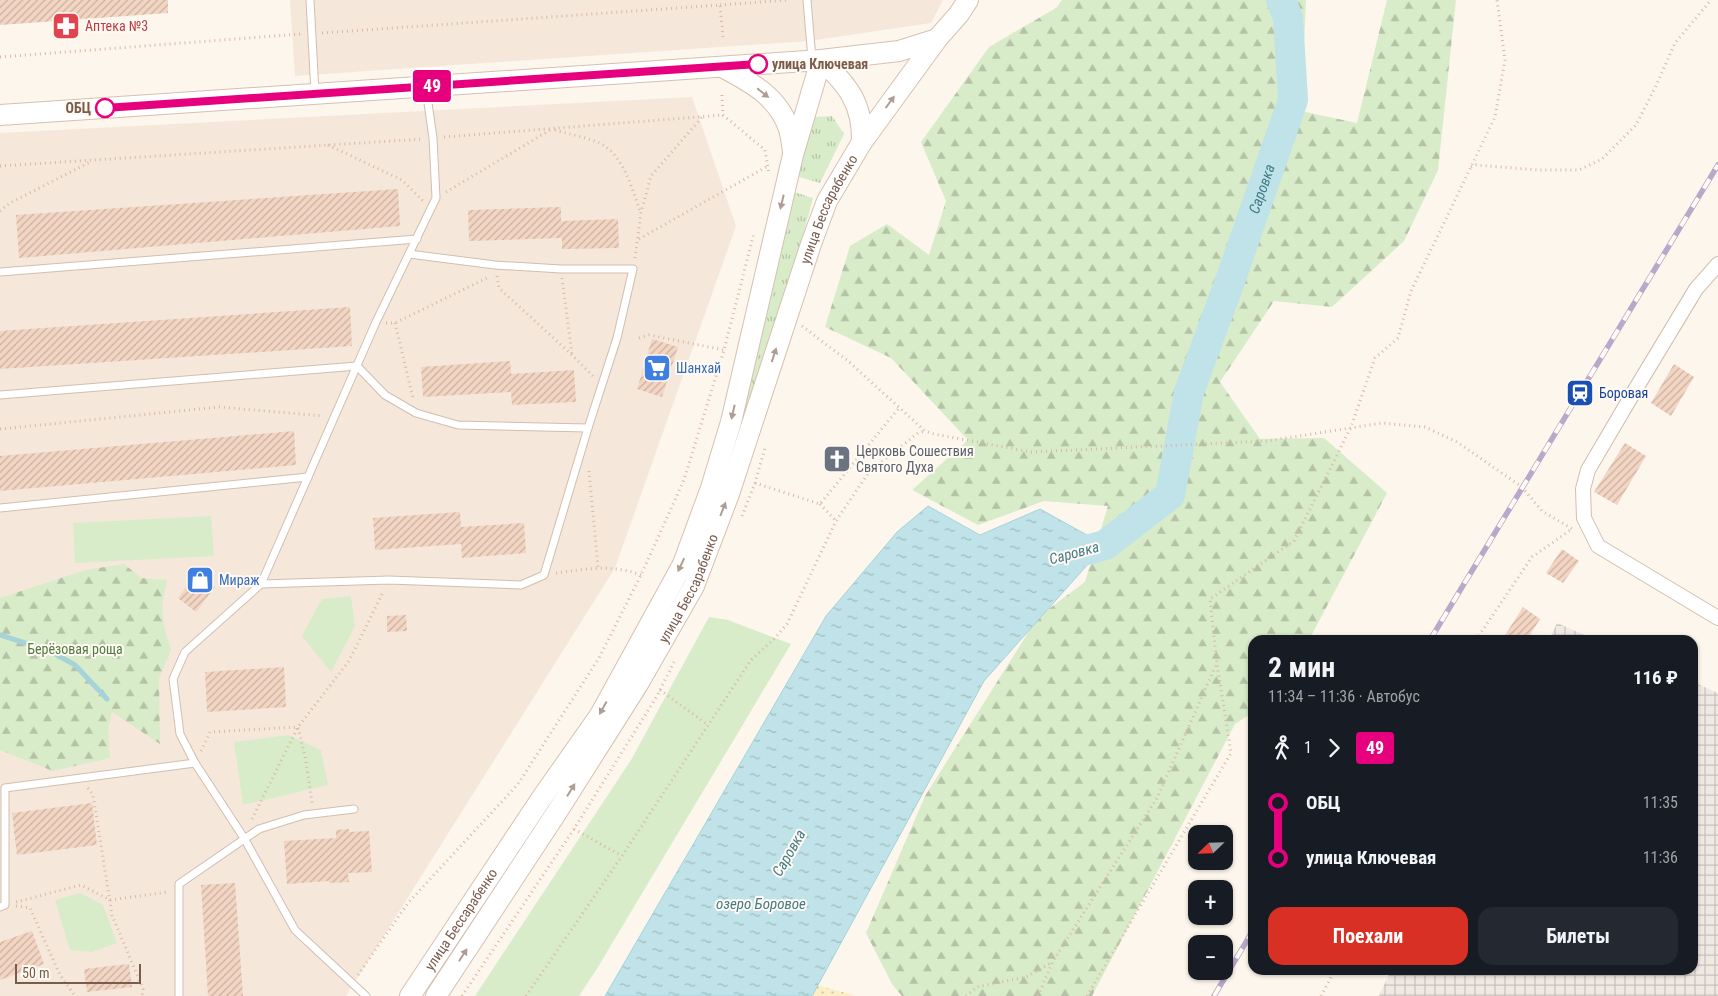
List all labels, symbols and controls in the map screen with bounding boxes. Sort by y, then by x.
pharmacy icon: Аптека №3 [51,11,81,41]
place label: Аптека №3 [85,18,148,34]
marker: улица Ключевая [748,54,768,74]
place label: улица Ключевая [772,56,868,72]
line badge: 49 [410,70,454,102]
text: 49 [423,75,441,96]
one-way arrow [756,87,769,98]
one-way arrow [885,96,895,109]
marker: ОБЦ [95,98,115,118]
place label: ОБЦ [66,100,91,116]
street label: улица Бессарабенко [797,152,861,266]
water label: Саровка [1245,162,1279,216]
one-way arrow [778,195,786,210]
one-way arrow [771,348,778,363]
supermarket icon: Шанхай [642,353,672,383]
place label: Шанхай [676,360,721,376]
station icon: Боровая [1565,378,1595,408]
place label: Боровая [1599,385,1648,401]
one-way arrow [729,404,737,419]
place label: Церковь Сошествия Святого Духа [856,443,974,475]
church icon: Церковь Сошествия Святого Духа [822,444,852,474]
one-way arrow [720,502,727,517]
street label: улица Бессарабенко [655,532,721,646]
water label: Саровка [1047,538,1101,568]
one-way arrow [677,558,685,572]
shop icon: Мираж [185,565,215,595]
place label: Мираж [219,572,260,588]
park label: Берёзовая роща [27,641,123,657]
text: 2 мин [1268,651,1335,684]
text: 116 ₽ [1633,666,1678,689]
text: 11:34 – 11:36 · Автобус [1268,687,1420,706]
one-way arrow [599,701,608,715]
icon: walk [1268,734,1296,762]
icon: forward [1320,734,1348,762]
text: 49 [1366,737,1384,758]
text: 1 [1304,738,1312,757]
one-way arrow [566,783,576,796]
text: ОБЦ [1306,791,1341,814]
text: 11:35 [1643,793,1678,812]
north arrow [1188,825,1232,870]
map controls [1188,825,1233,980]
water label: Саровка [768,826,810,880]
text: улица Ключевая [1306,846,1436,869]
text: 11:36 [1643,848,1678,867]
street label: улица Бессарабенко [421,866,500,973]
button: + [1188,880,1233,925]
water label: озеро Боровое [716,895,806,913]
button: Поехали [1268,907,1468,965]
button: Билеты [1478,907,1678,965]
button: − [1188,935,1233,980]
one-way arrow [458,949,468,962]
scale bar [15,961,141,984]
text: 50 m [22,965,50,981]

